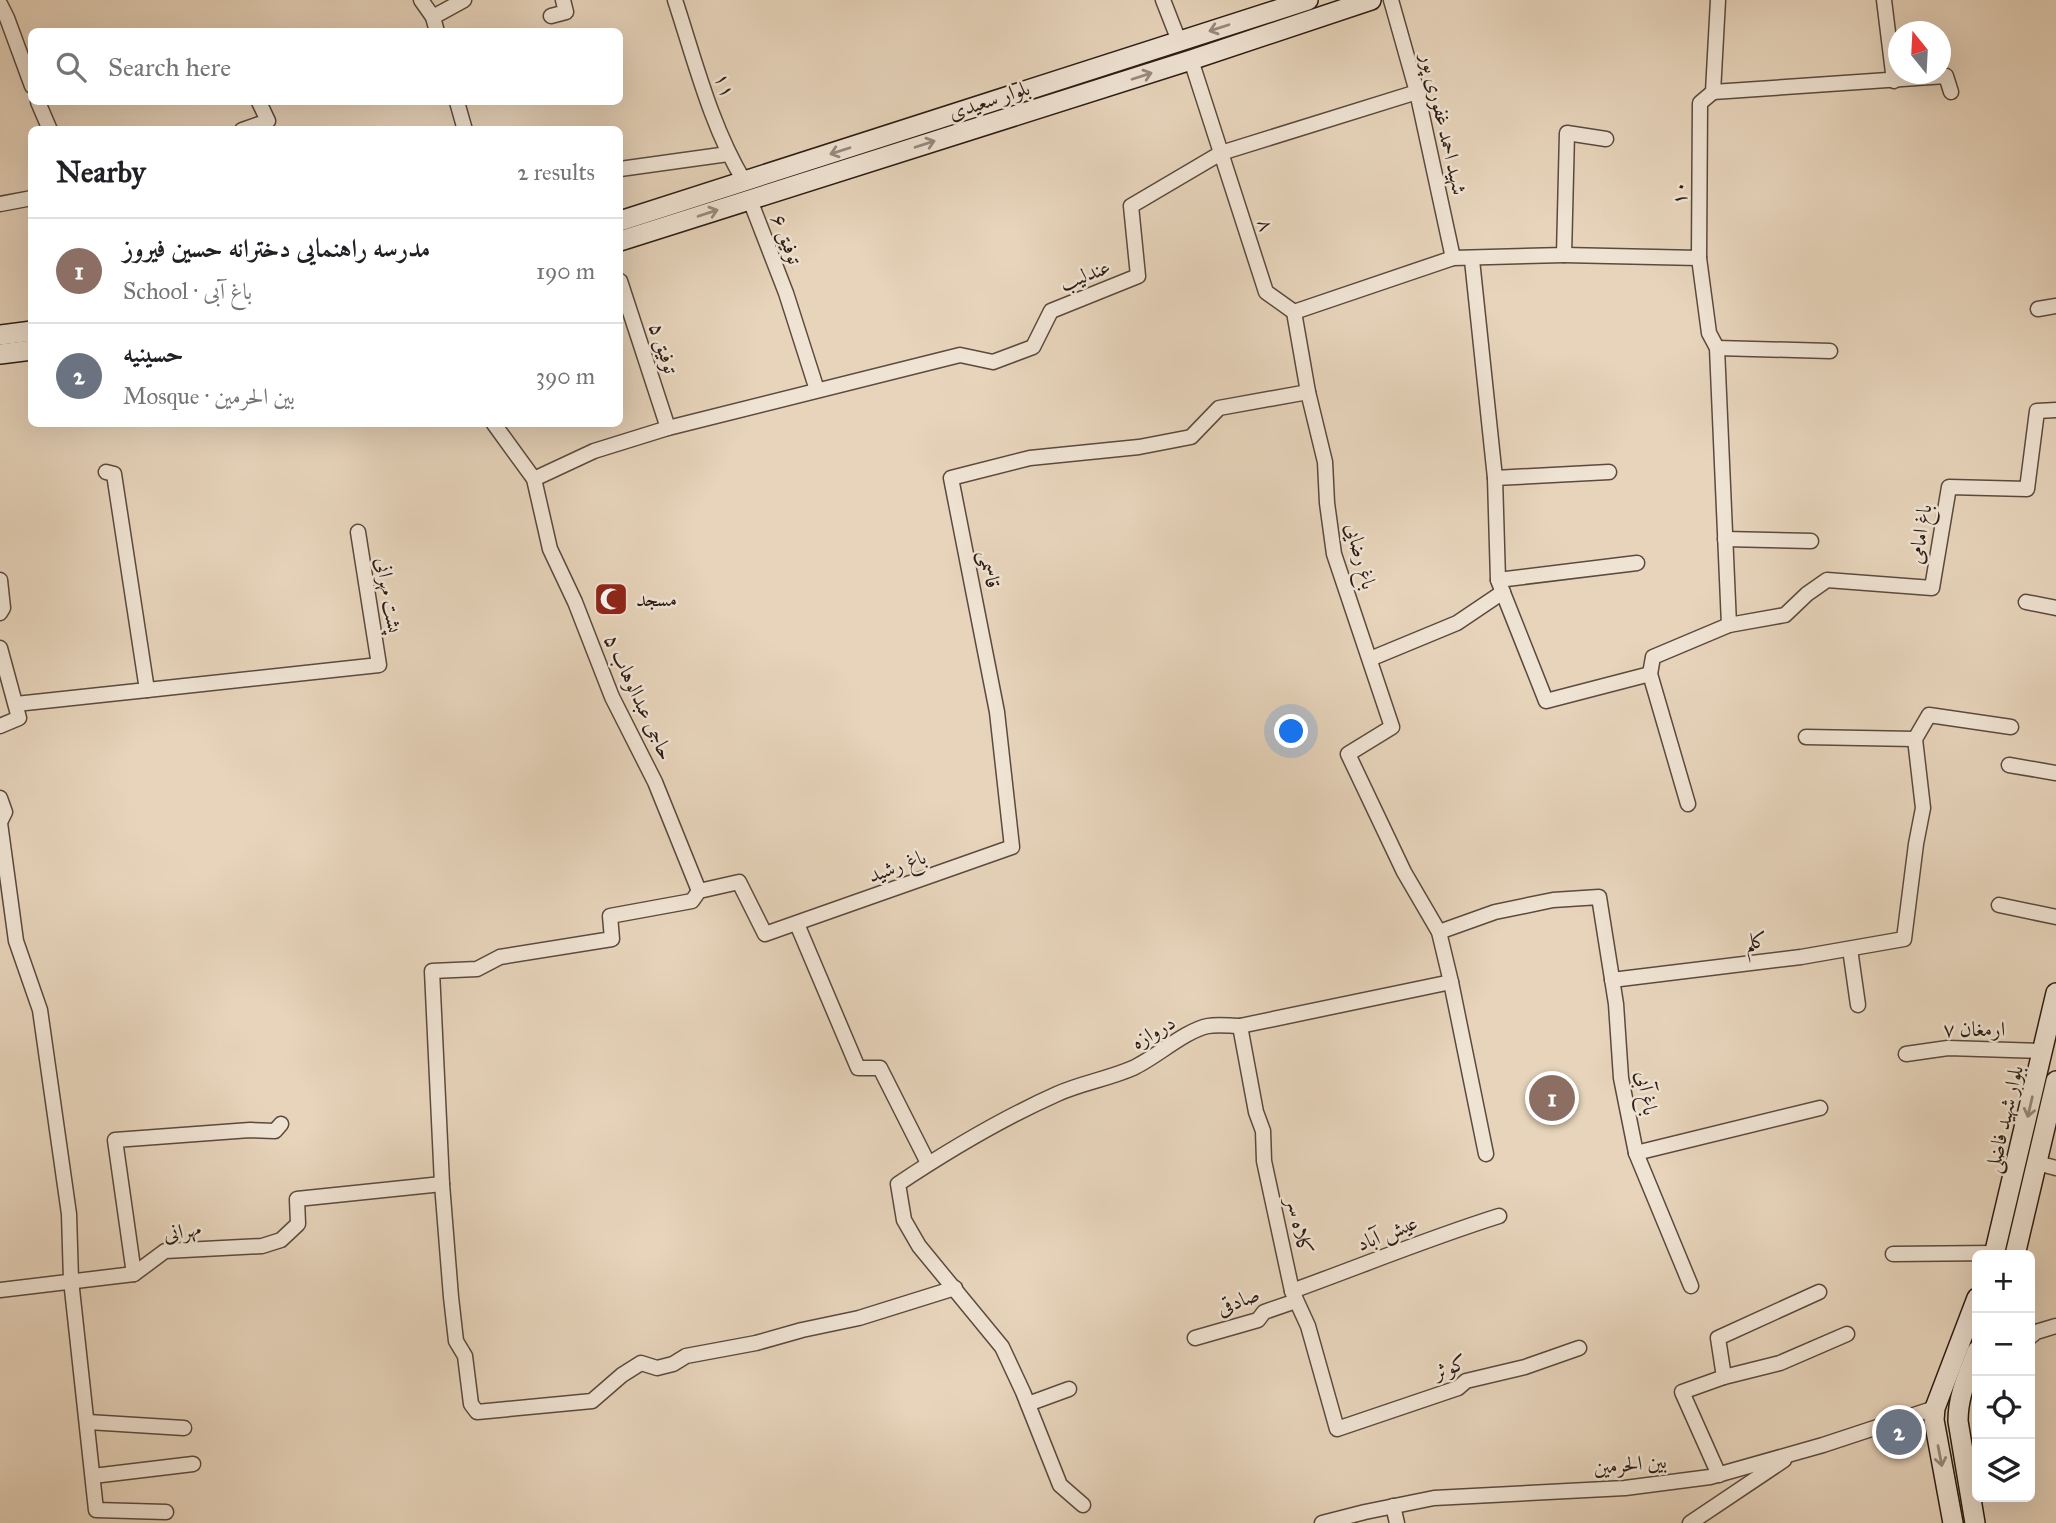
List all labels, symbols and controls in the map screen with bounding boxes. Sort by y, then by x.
north arrow [1888,21,1951,84]
one-way arrow [1209,23,1231,36]
search box [28,28,623,105]
icon: search [52,48,90,86]
street label: شهید احمد غفوری پور [1413,49,1473,198]
text: Search here [108,51,231,83]
one-way arrow [1130,68,1152,81]
street label: ۱۱ [709,69,741,101]
street label: بلوار سعیدی [945,75,1033,125]
one-way arrow [913,137,935,150]
one-way arrow [829,145,851,158]
text: Nearby [56,154,146,190]
text: 2 results [517,158,595,186]
street label: ۱۰ [1666,181,1692,205]
one-way arrow [697,206,719,219]
street label: توفیق ۶ [766,210,809,269]
street label: ۸ [1252,215,1280,235]
text: مدرسه راهنمایی دخترانه حسین فیروز [123,232,430,264]
street label: عندلیب [1056,253,1114,297]
text: 1 [74,257,84,285]
text: 190 m [536,257,595,285]
text: School · باغ آبی [123,277,252,305]
street label: توفیق ۵ [644,319,685,378]
text: حسینیه [123,337,184,369]
text: 2 [73,362,85,390]
text: 390 m [536,362,595,390]
text: Mosque · بین الحرمین [123,382,295,410]
street label: باغ امامی [1902,502,1942,567]
street label: باغ رضایی [1335,520,1382,593]
street label: قاسمی [973,548,1006,590]
street label: پشت مهرانی [369,555,408,636]
mosque icon: مسجد [592,580,630,618]
place label: مسجد [636,586,677,612]
street label: حاجی عبدالوهاب ۵ [598,630,680,764]
your location [1274,714,1308,748]
street label: باغ رشید [864,844,931,893]
street label: کلم [1743,927,1770,963]
street label: دروازه [1126,1009,1180,1055]
street label: ارمغان ۷ [1943,1016,2005,1042]
street label: بلوار شهید فاضلی [1979,1063,2032,1176]
street label: باغ آبی [1625,1069,1664,1118]
pin: 1 [1529,1072,1575,1124]
one-way arrow [2022,1095,2036,1118]
street label: کلاه سر [1280,1193,1319,1257]
street label: عیش آباد [1353,1209,1422,1258]
street label: مهرانی [161,1215,203,1248]
map controls [1972,1250,2035,1502]
button: + [1972,1250,2035,1313]
street label: صادقی [1213,1281,1263,1321]
button: − [1972,1313,2035,1376]
street label: کوثر [1428,1349,1471,1386]
button: locate [1972,1376,2035,1439]
pin: 2 [1876,1406,1922,1458]
button: layers [1972,1439,2035,1502]
one-way arrow [1934,1444,1948,1467]
street label: بین الحرمین [1592,1448,1668,1480]

